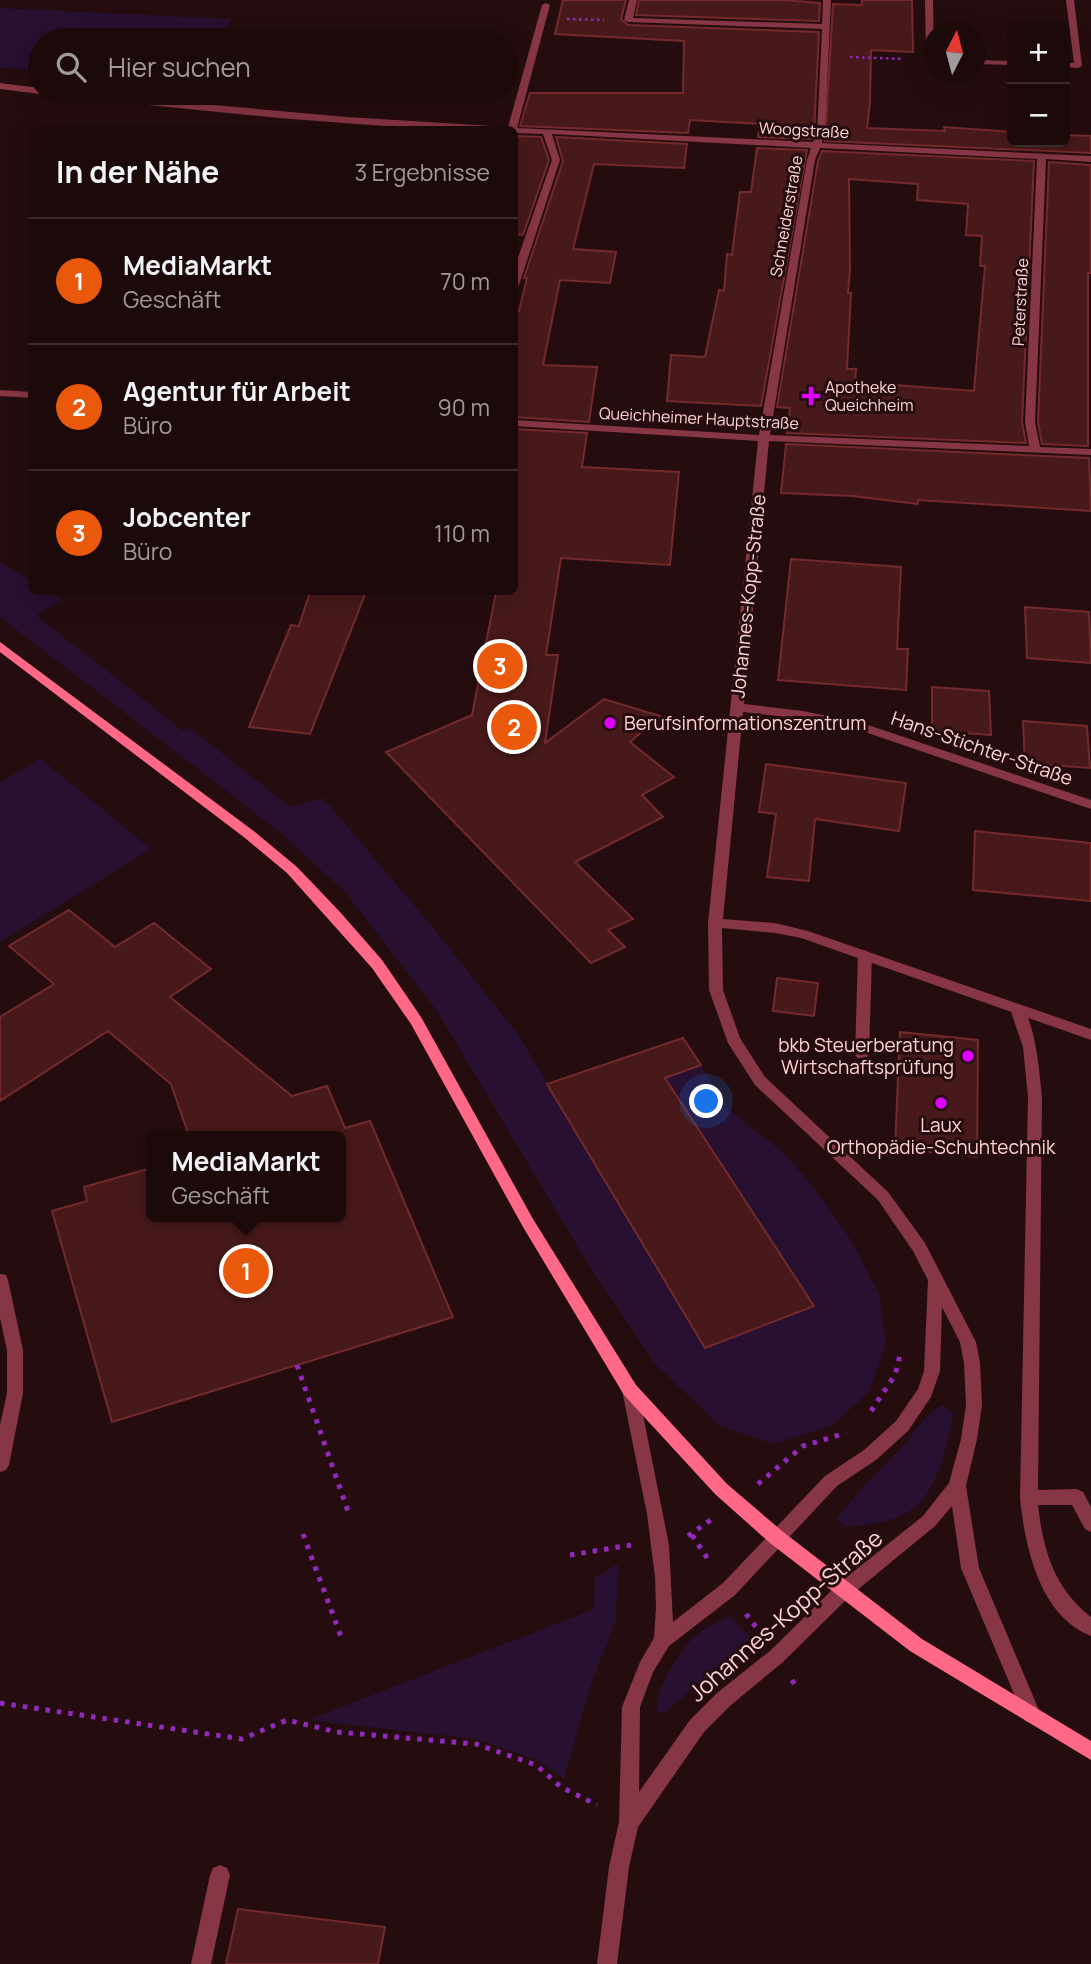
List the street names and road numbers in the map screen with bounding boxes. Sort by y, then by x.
street label: Woogstraße [758,117,850,143]
street label: Schneiderstraße [764,153,808,279]
street label: Peterstraße [1007,258,1033,346]
street label: Queichheimer Hauptstraße [598,402,800,434]
street label: Johannes-Kopp-Straße [724,493,772,699]
street label: Hans-Stichter-Straße [888,705,1076,791]
street label: Johannes-Kopp-Straße [681,1522,889,1708]

